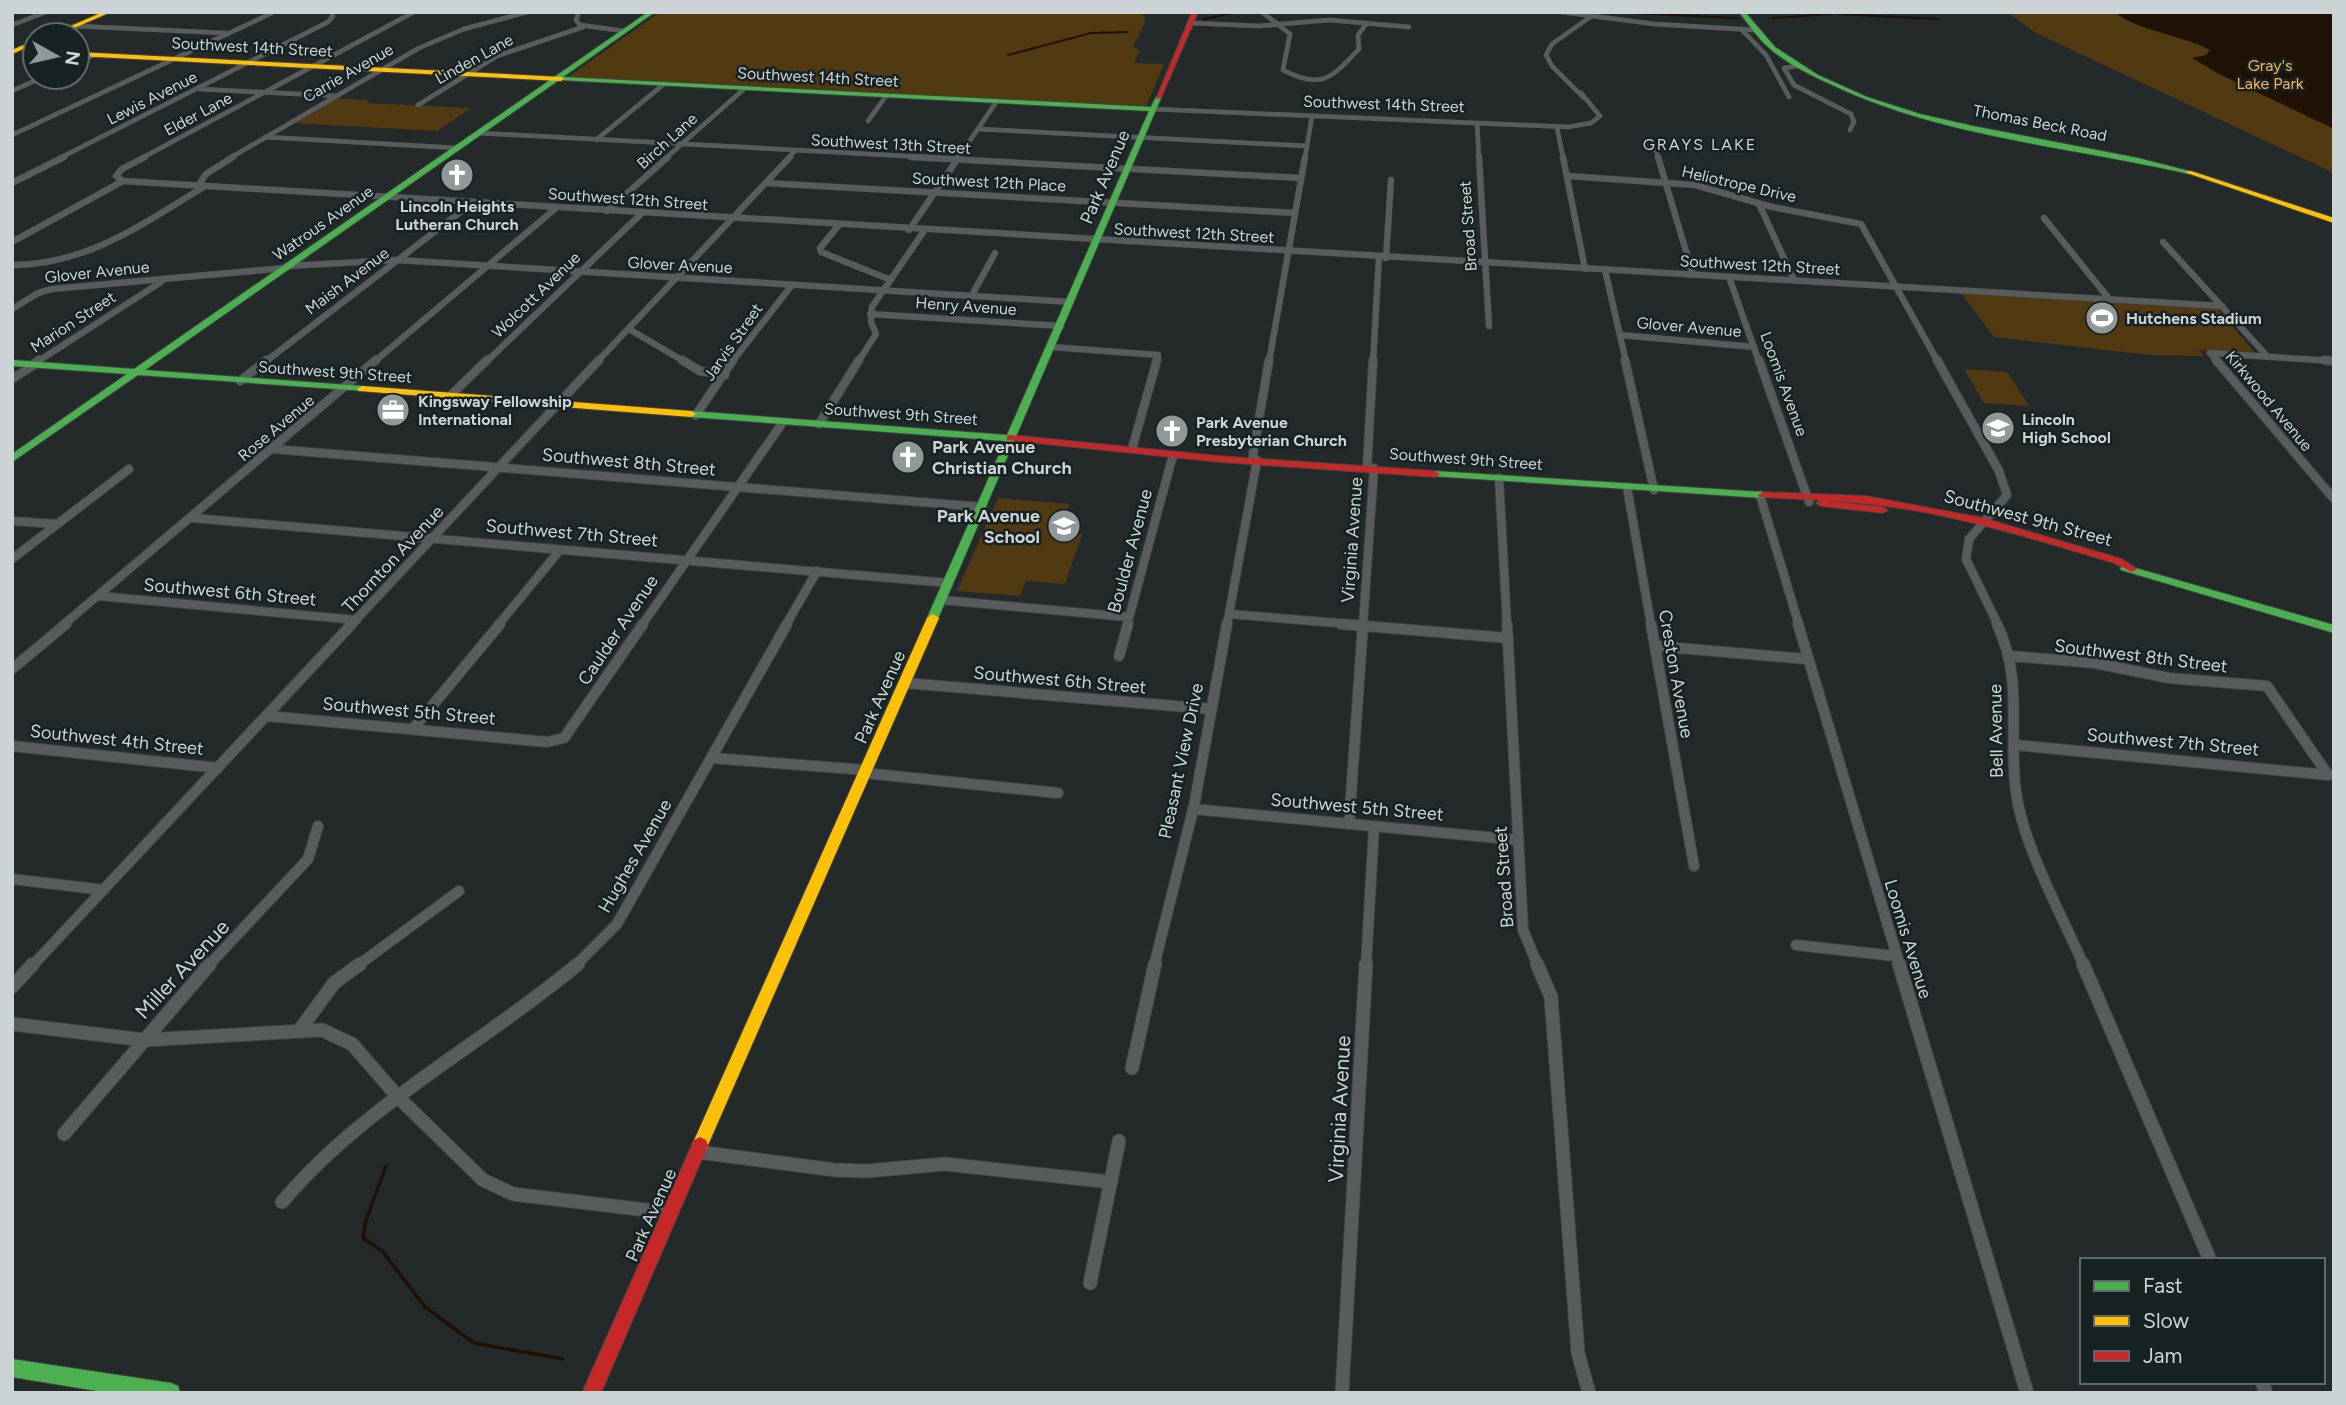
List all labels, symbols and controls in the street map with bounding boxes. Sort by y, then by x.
north arrow [21,21,91,91]
street label: Linden Lane [432,30,516,88]
street label: Southwest 14th Street [171,33,333,61]
street label: Carrie Avenue [300,39,397,106]
text: N [60,49,85,67]
park label: Gray's Lake Park [2236,56,2304,93]
street label: Southwest 14th Street [737,63,899,91]
street label: Lewis Avenue [104,67,200,129]
street label: Elder Lane [161,88,236,140]
street label: Southwest 14th Street [1303,92,1465,116]
street label: Thomas Beck Road [1971,101,2109,145]
street label: Birch Lane [633,109,701,173]
street label: Park Avenue [1075,127,1135,227]
street label: Southwest 13th Street [810,130,972,158]
district label: GRAYS LAKE [1643,135,1757,154]
church icon: Lincoln Heights Lutheran Church [438,156,476,194]
street label: Heliotrope Drive [1680,162,1798,206]
street label: Southwest 12th Place [911,168,1067,196]
street label: Broad Street [1455,180,1481,272]
street label: Watrous Avenue [269,181,377,265]
street label: Southwest 12th Street [547,184,709,214]
place label: Lincoln Heights Lutheran Church [395,197,519,234]
street label: Southwest 12th Street [1113,219,1275,247]
street label: Maish Avenue [301,243,393,319]
street label: Wolcott Avenue [488,248,584,342]
street label: Southwest 12th Street [1679,251,1841,279]
street label: Glover Avenue [627,253,733,277]
street label: Glover Avenue [44,257,151,287]
street label: Marion Street [27,287,119,357]
street label: Henry Avenue [915,293,1018,319]
sports icon: Hutchens Stadium [2083,299,2121,337]
street label: Jarvis Street [699,300,767,384]
place label: Hutchens Stadium [2126,309,2262,328]
street label: Glover Avenue [1636,313,1742,341]
street label: Loomis Avenue [1756,329,1812,439]
street label: Kirkwood Avenue [2222,347,2317,455]
street label: Southwest 9th Street [257,357,413,387]
street label: Rose Avenue [234,390,318,465]
office icon: Kingsway Fellowship International [374,391,412,429]
place label: Kingsway Fellowship International [418,392,572,429]
street label: Southwest 9th Street [823,399,979,429]
school or university icon: Lincoln High School [1979,409,2017,447]
place label: Lincoln High School [2022,410,2111,447]
church icon: Park Avenue Presbyterian Church [1153,412,1191,450]
place label: Park Avenue Presbyterian Church [1196,413,1347,450]
place label: Park Avenue Christian Church [932,436,1072,479]
church icon: Park Avenue Christian Church [889,438,927,476]
street label: Southwest 8th Street [541,443,717,481]
street label: Southwest 9th Street [1388,444,1544,474]
street label: Virginia Avenue [1337,476,1367,604]
street label: Southwest 9th Street [1941,485,2115,551]
street label: Boulder Avenue [1103,487,1157,615]
street label: Thornton Avenue [338,501,449,617]
place label: Park Avenue School [937,505,1040,548]
school or university icon: Park Avenue School [1045,507,1083,545]
street label: Southwest 7th Street [485,515,659,552]
street label: Caulder Avenue [573,571,663,689]
street label: Southwest 6th Street [143,573,318,611]
street label: Creston Avenue [1654,608,1698,740]
street label: Southwest 8th Street [2053,634,2229,678]
street label: Park Avenue [850,647,910,747]
street label: Southwest 6th Street [973,661,1148,699]
street label: Pleasant View Drive [1154,681,1208,841]
street label: Bell Avenue [1984,684,2008,778]
street label: Southwest 5th Street [322,692,497,730]
street label: Southwest 4th Street [29,720,205,760]
street label: Southwest 7th Street [2086,724,2260,761]
street label: Southwest 5th Street [1270,788,1445,826]
street label: Hughes Avenue [594,795,677,917]
street label: Broad Street [1489,825,1519,929]
street label: Loomis Avenue [1879,877,1937,1001]
street label: Miller Avenue [130,914,234,1024]
street label: Virginia Avenue [1323,1035,1355,1183]
street label: Park Avenue [621,1165,681,1265]
legend [2080,1258,2325,1384]
text: Fast [2143,1273,2183,1298]
text: Slow [2143,1308,2189,1333]
text: Jam [2143,1343,2182,1368]

